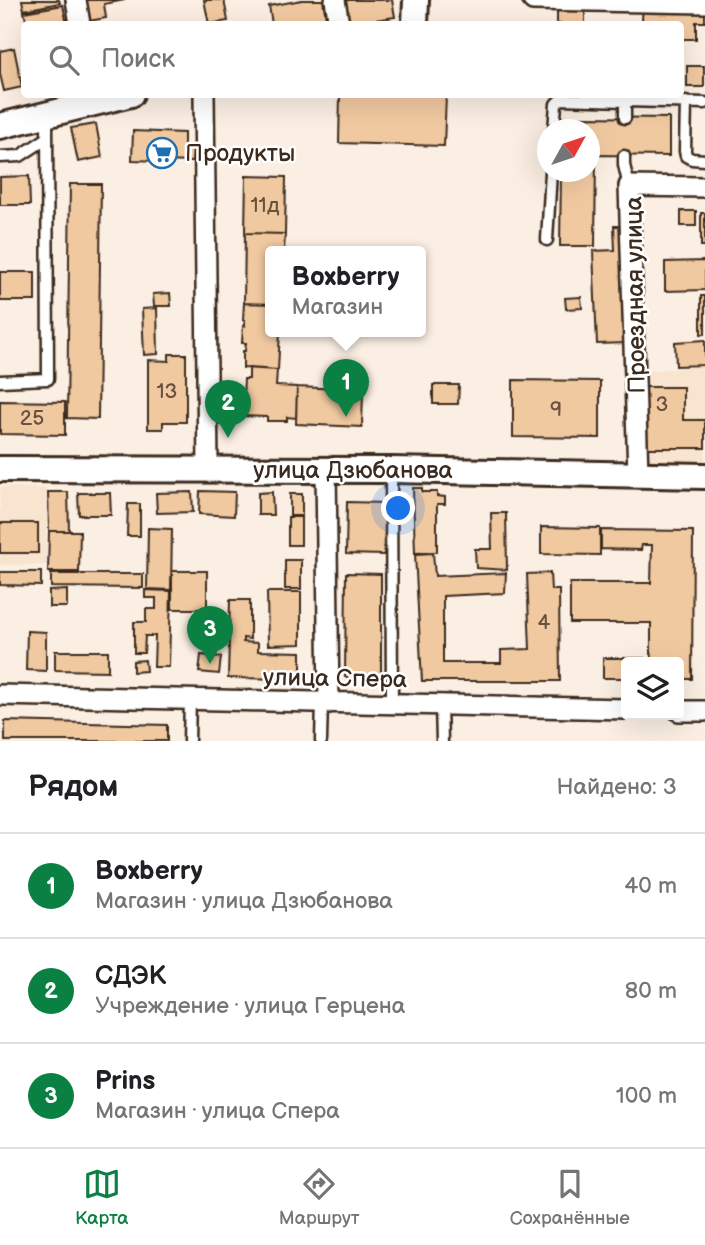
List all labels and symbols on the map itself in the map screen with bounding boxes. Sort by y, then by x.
north arrow [537,119,600,182]
supermarket icon: Продукты [145,136,179,170]
place label: Продукты [185,139,295,168]
house number: 11д [250,193,280,218]
street label: Проездная улица [619,196,652,394]
pin: 1 [323,359,369,417]
house number: 13 [156,379,178,404]
pin: 2 [205,380,251,438]
house number: 3 [656,392,668,417]
house number: 9 [550,397,562,422]
house number: 25 [20,406,44,431]
street label: улица Дзюбанова [253,456,453,485]
your location [381,491,415,525]
pin: 3 [187,606,233,664]
house number: 4 [538,610,551,635]
street label: улица Спера [263,663,407,694]

